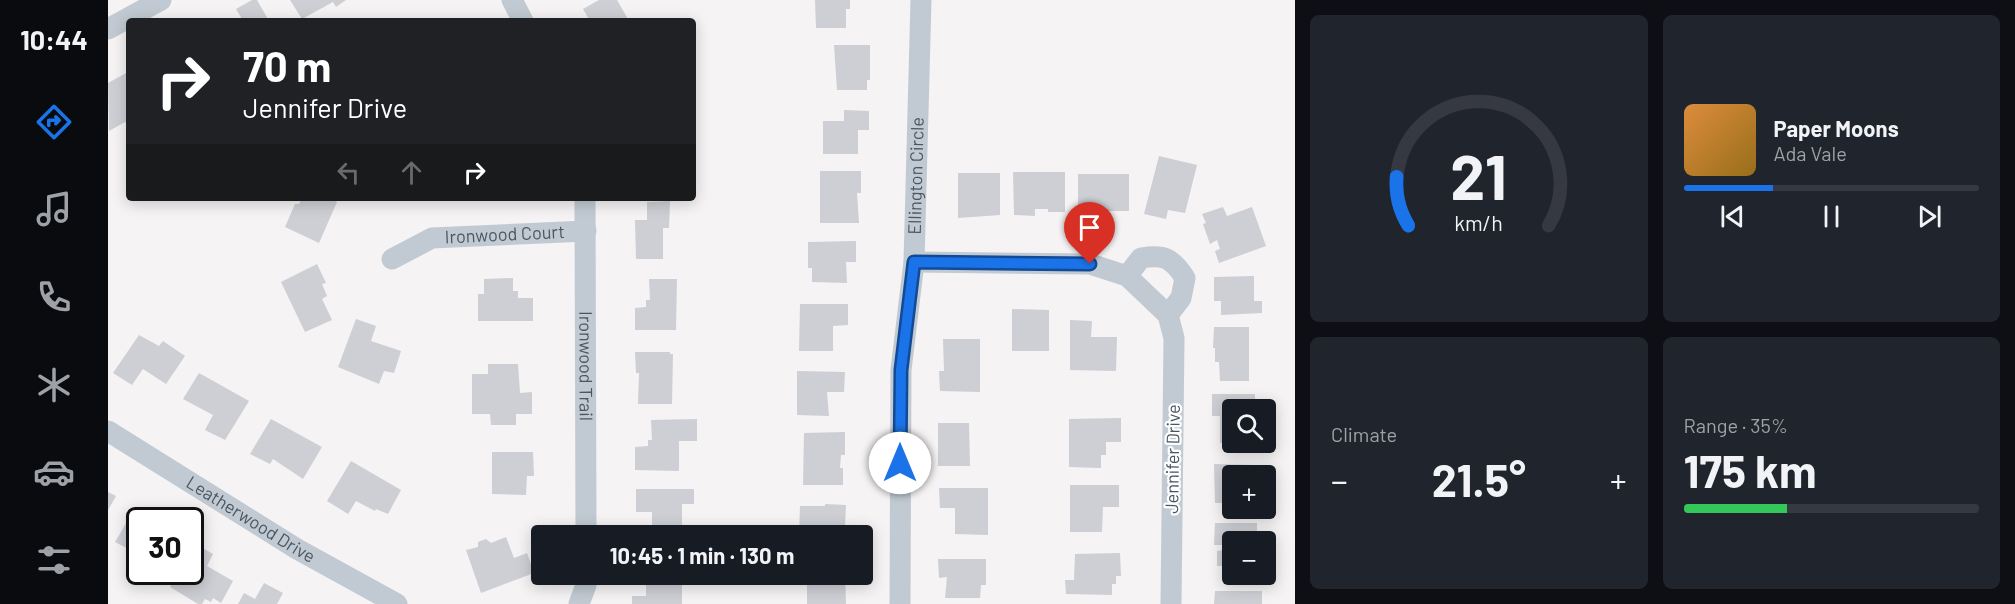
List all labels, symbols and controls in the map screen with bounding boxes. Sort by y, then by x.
text: 10:44 [20,23,88,55]
text: 70 m [243,40,331,90]
icon: right [144,42,222,120]
text: Jennifer Drive [243,91,407,123]
icon: directions [33,101,75,143]
text: Paper Moons [1774,115,1899,141]
street label: Ellington Circle [903,117,928,235]
text: 21 [1450,138,1507,212]
text: Ada Vale [1774,141,1847,165]
icon: left [332,156,365,189]
icon: ahead [395,156,428,189]
icon: right [458,156,491,189]
icon: music [33,188,75,230]
icon: previous [1716,200,1749,233]
icon: pause [1815,200,1848,233]
icon: next [1913,200,1946,233]
pin [1064,202,1115,264]
text: km/h [1454,210,1503,235]
icon: arrive [1073,211,1106,244]
street label: Ironwood Court [444,220,565,247]
icon: phone [33,276,75,318]
street label: Ironwood Trail [575,311,598,421]
icon: climate [33,364,75,406]
map controls [1222,399,1276,585]
button: search [1222,399,1276,453]
street label: Jennifer Drive [1160,404,1184,514]
text: Range · 35% [1684,413,1788,437]
text: Climate [1331,422,1397,446]
position arrow [868,431,932,495]
text: 175 km [1684,443,1817,497]
icon: car [33,451,75,493]
text: 21.5° [1432,452,1526,506]
text: − [1331,460,1348,500]
text: + [1610,460,1627,500]
button: + [1222,465,1276,519]
street label: Leatherwood Drive [183,471,319,567]
speed limit sign: 30 [126,507,204,585]
button: − [1222,531,1276,585]
icon: filters [33,539,75,581]
text: 10:45 · 1 min · 130 m [610,542,794,568]

